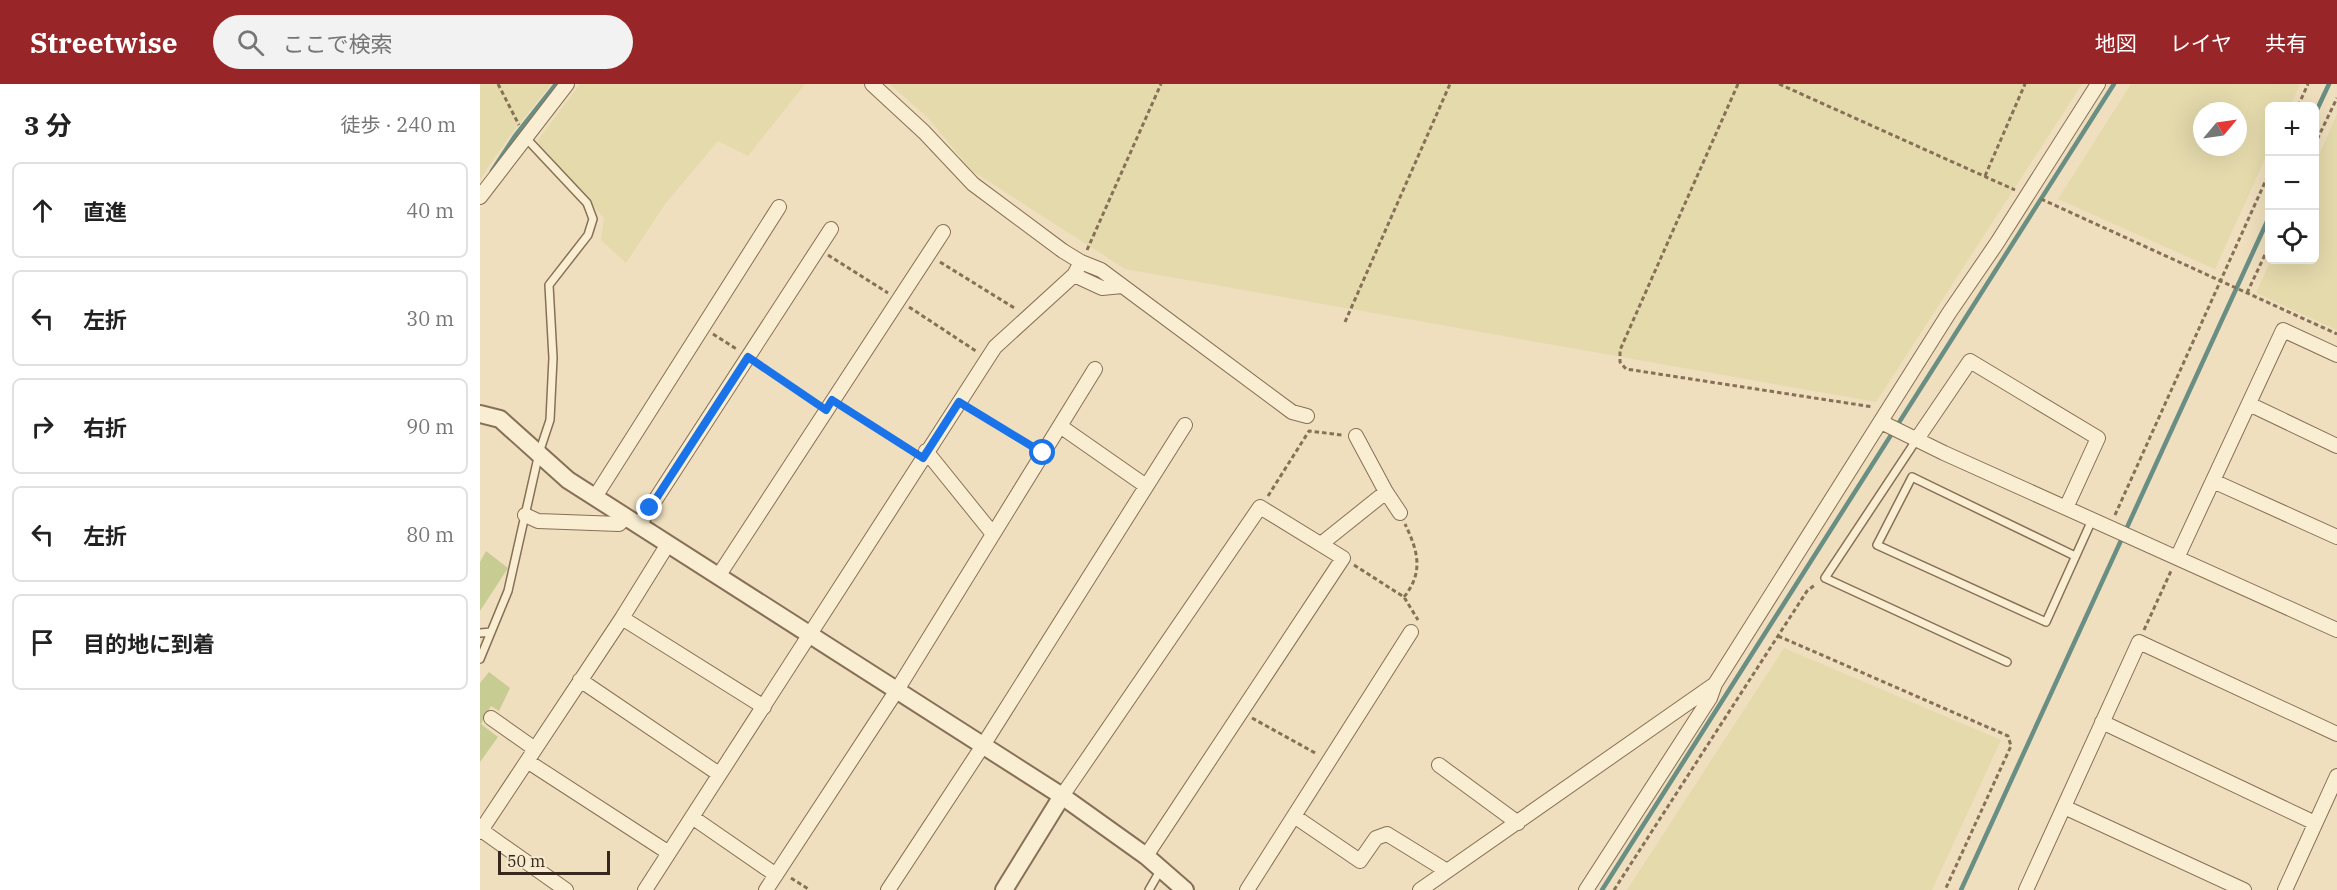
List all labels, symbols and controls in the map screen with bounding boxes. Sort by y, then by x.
search box [213,15,633,69]
text: Streetwise [30,24,177,61]
icon: search [234,26,267,59]
text: ここで検索 [282,29,393,58]
text: 地図 [2095,29,2137,57]
text: レイヤ [2170,29,2232,57]
text: 共有 [2265,29,2307,57]
north arrow [2193,102,2247,156]
map controls [2265,102,2319,264]
button: + [2265,102,2319,156]
text: 3 分 [24,108,72,142]
text: 徒歩 · 240 m [341,111,456,138]
button: − [2265,156,2319,210]
icon: ahead [26,194,59,227]
text: 直進 [83,197,127,226]
text: 40 m [406,197,454,224]
button: locate [2265,210,2319,264]
icon: left [26,302,59,335]
text: 左折 [83,305,127,334]
text: 30 m [406,305,454,332]
icon: right [26,410,59,443]
text: 右折 [83,413,127,442]
text: 90 m [406,413,454,440]
route start [1029,439,1055,465]
route end [636,494,662,520]
icon: left [26,518,59,551]
text: 左折 [83,521,127,550]
text: 80 m [406,521,454,548]
icon: arrive [26,626,59,659]
text: 目的地に到着 [83,629,215,658]
scale bar [498,848,610,876]
text: 50 m [507,851,545,871]

